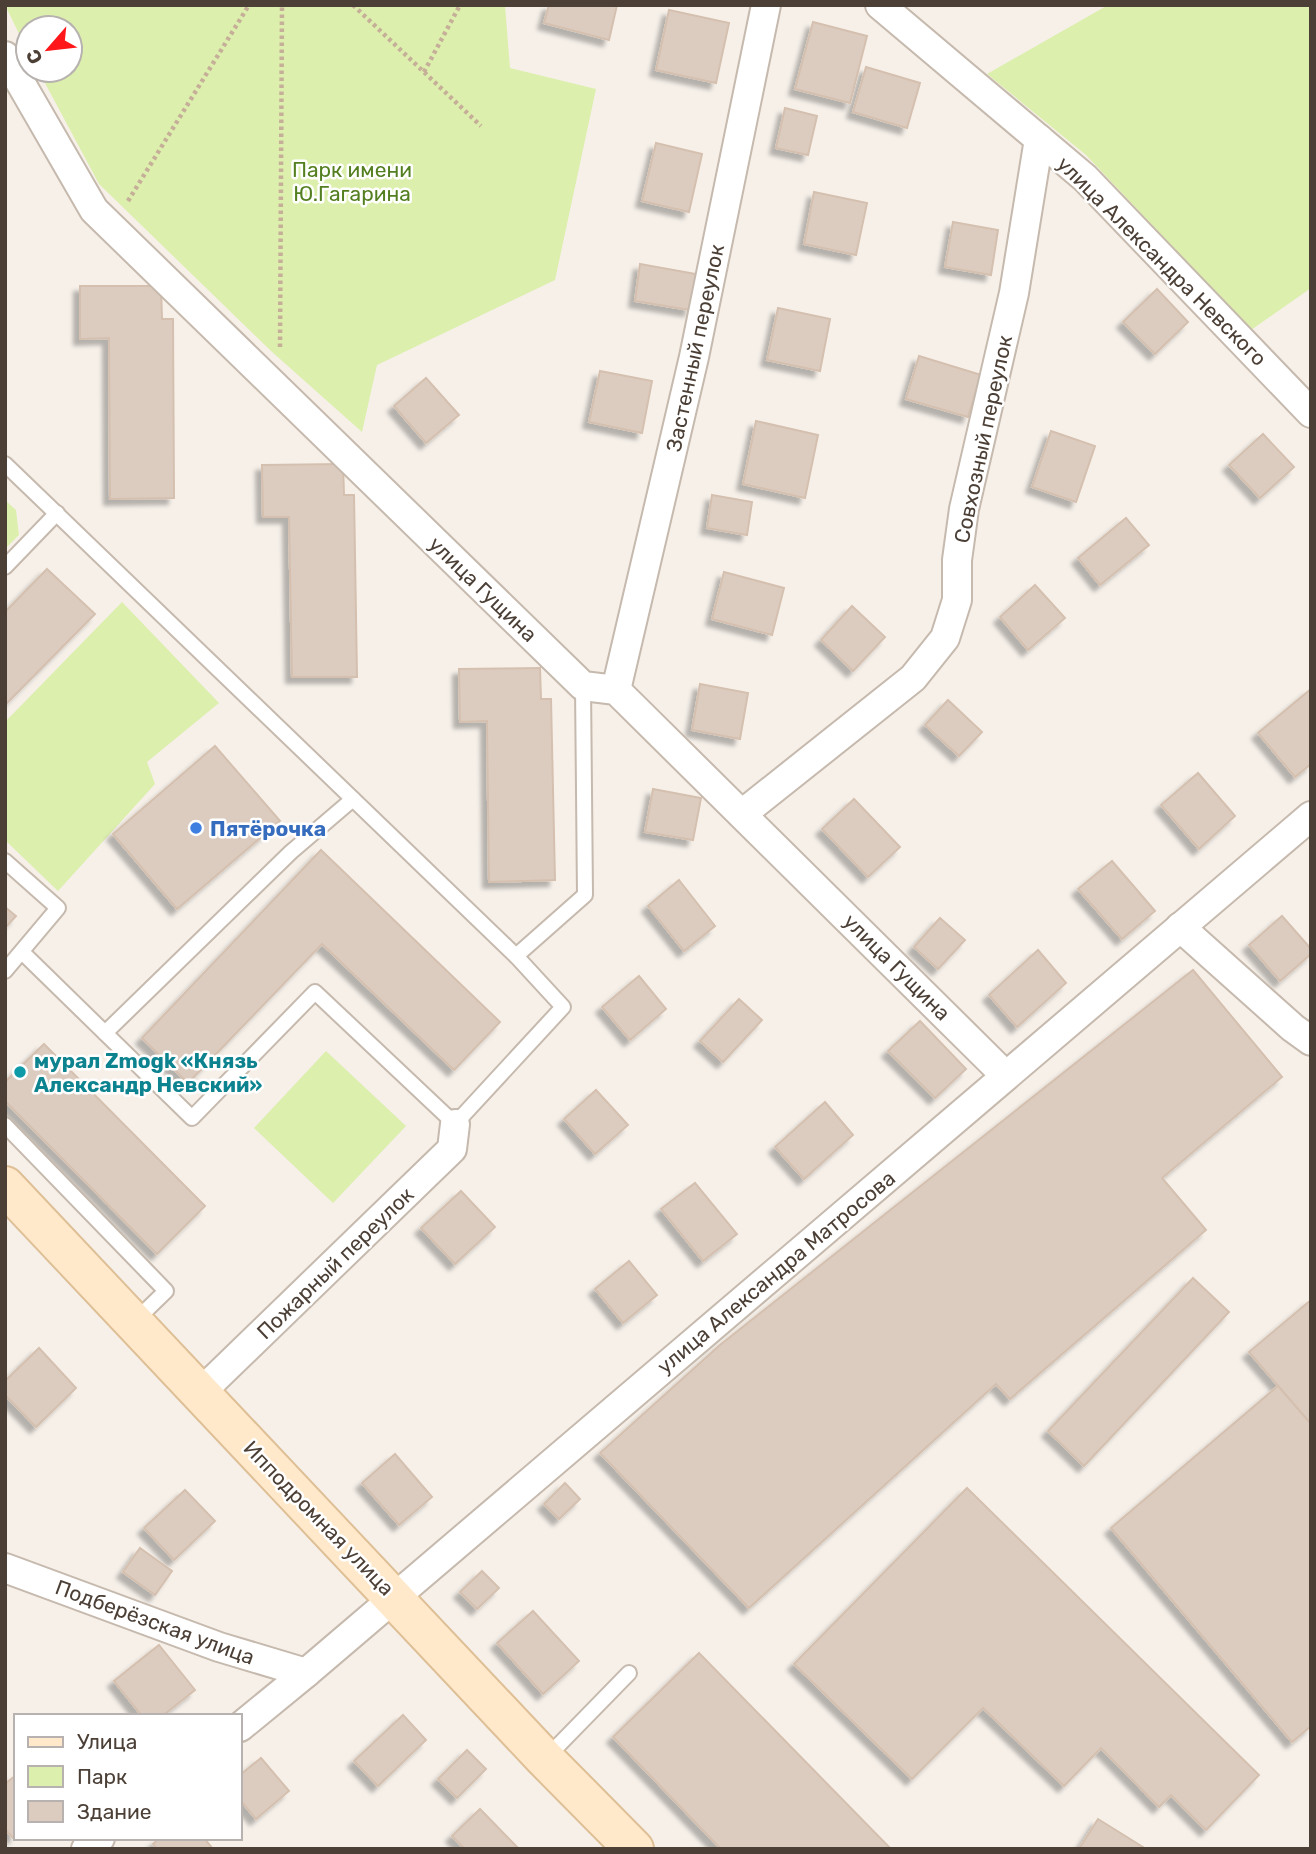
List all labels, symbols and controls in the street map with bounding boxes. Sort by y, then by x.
north arrow [14,14,84,84]
text: С [21,45,48,68]
street label: улица Александра Невского [1052,151,1272,371]
park label: Парк имени Ю.Гагарина [292,157,412,206]
street label: Застенный переулок [661,242,729,454]
street label: Совхозный переулок [949,333,1017,545]
street label: улица Гущина [424,531,542,647]
place label: Пятёрочка [210,816,326,841]
marker: Пятёрочка [188,820,204,836]
street label: улица Гущина [838,908,956,1026]
place label: мурал Zmogk «Князь Александр Невский» [34,1048,262,1097]
marker: мурал Zmogk «Князь Александр Невский» [12,1064,28,1080]
street label: улица Александра Матросова [652,1165,900,1379]
street label: Пожарный переулок [252,1182,418,1344]
street label: Ипподромная улица [239,1435,399,1601]
street label: Подберёзская улица [52,1574,258,1670]
legend [14,1714,242,1840]
text: Улица [77,1729,137,1754]
text: Парк [77,1764,127,1789]
text: Здание [77,1799,152,1824]

